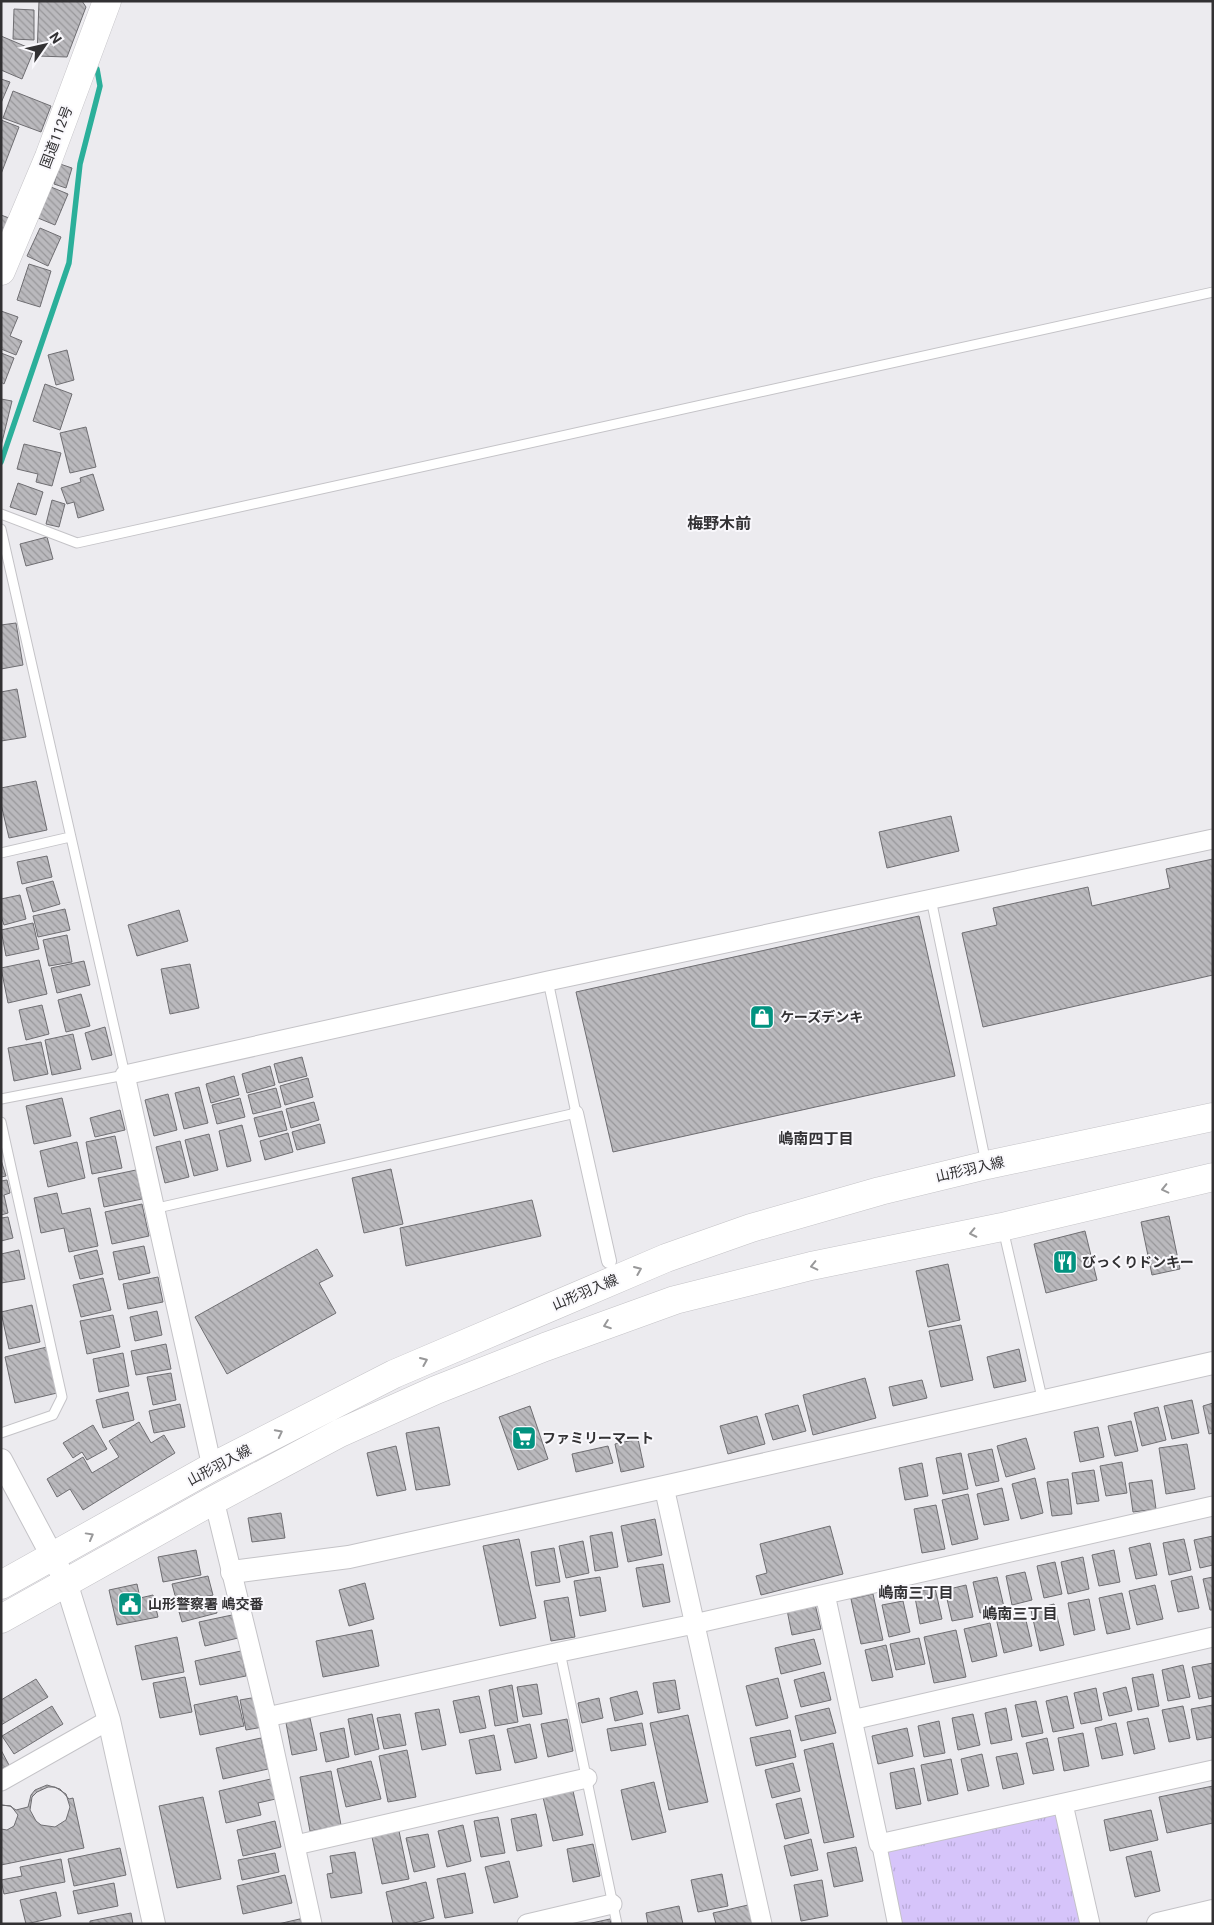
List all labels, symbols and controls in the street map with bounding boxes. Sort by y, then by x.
north arrow [20,20,70,70]
text: N [46,29,65,46]
street label: 国道112号 [37,104,75,170]
district label: 梅野木前 [687,514,751,533]
shop icon: ケーズデンキ [749,1004,775,1030]
place label: ケーズデンキ [780,1009,863,1025]
district label: 嶋南四丁目 [778,1130,854,1148]
street label: 山形羽入線 [934,1153,1006,1185]
one-way arrow [1161,1183,1170,1194]
one-way arrow [968,1227,977,1237]
restaurant icon: びっくりドンキー [1052,1249,1078,1275]
place label: びっくりドンキー [1082,1254,1194,1270]
one-way arrow [809,1260,818,1271]
one-way arrow [633,1266,642,1276]
street label: 山形羽入線 [550,1271,620,1313]
one-way arrow [603,1319,612,1329]
one-way arrow [419,1357,428,1368]
supermarket icon: ファミリーマート [511,1425,537,1451]
one-way arrow [273,1429,282,1439]
place label: ファミリーマート [542,1430,654,1446]
street label: 山形羽入線 [184,1442,254,1488]
one-way arrow [84,1532,93,1542]
district label: 嶋南三丁目 [878,1584,954,1602]
public building icon: 山形警察署 嶋交番 [117,1591,143,1617]
place label: 山形警察署 嶋交番 [148,1596,263,1612]
district label: 嶋南三丁目 [982,1605,1058,1623]

